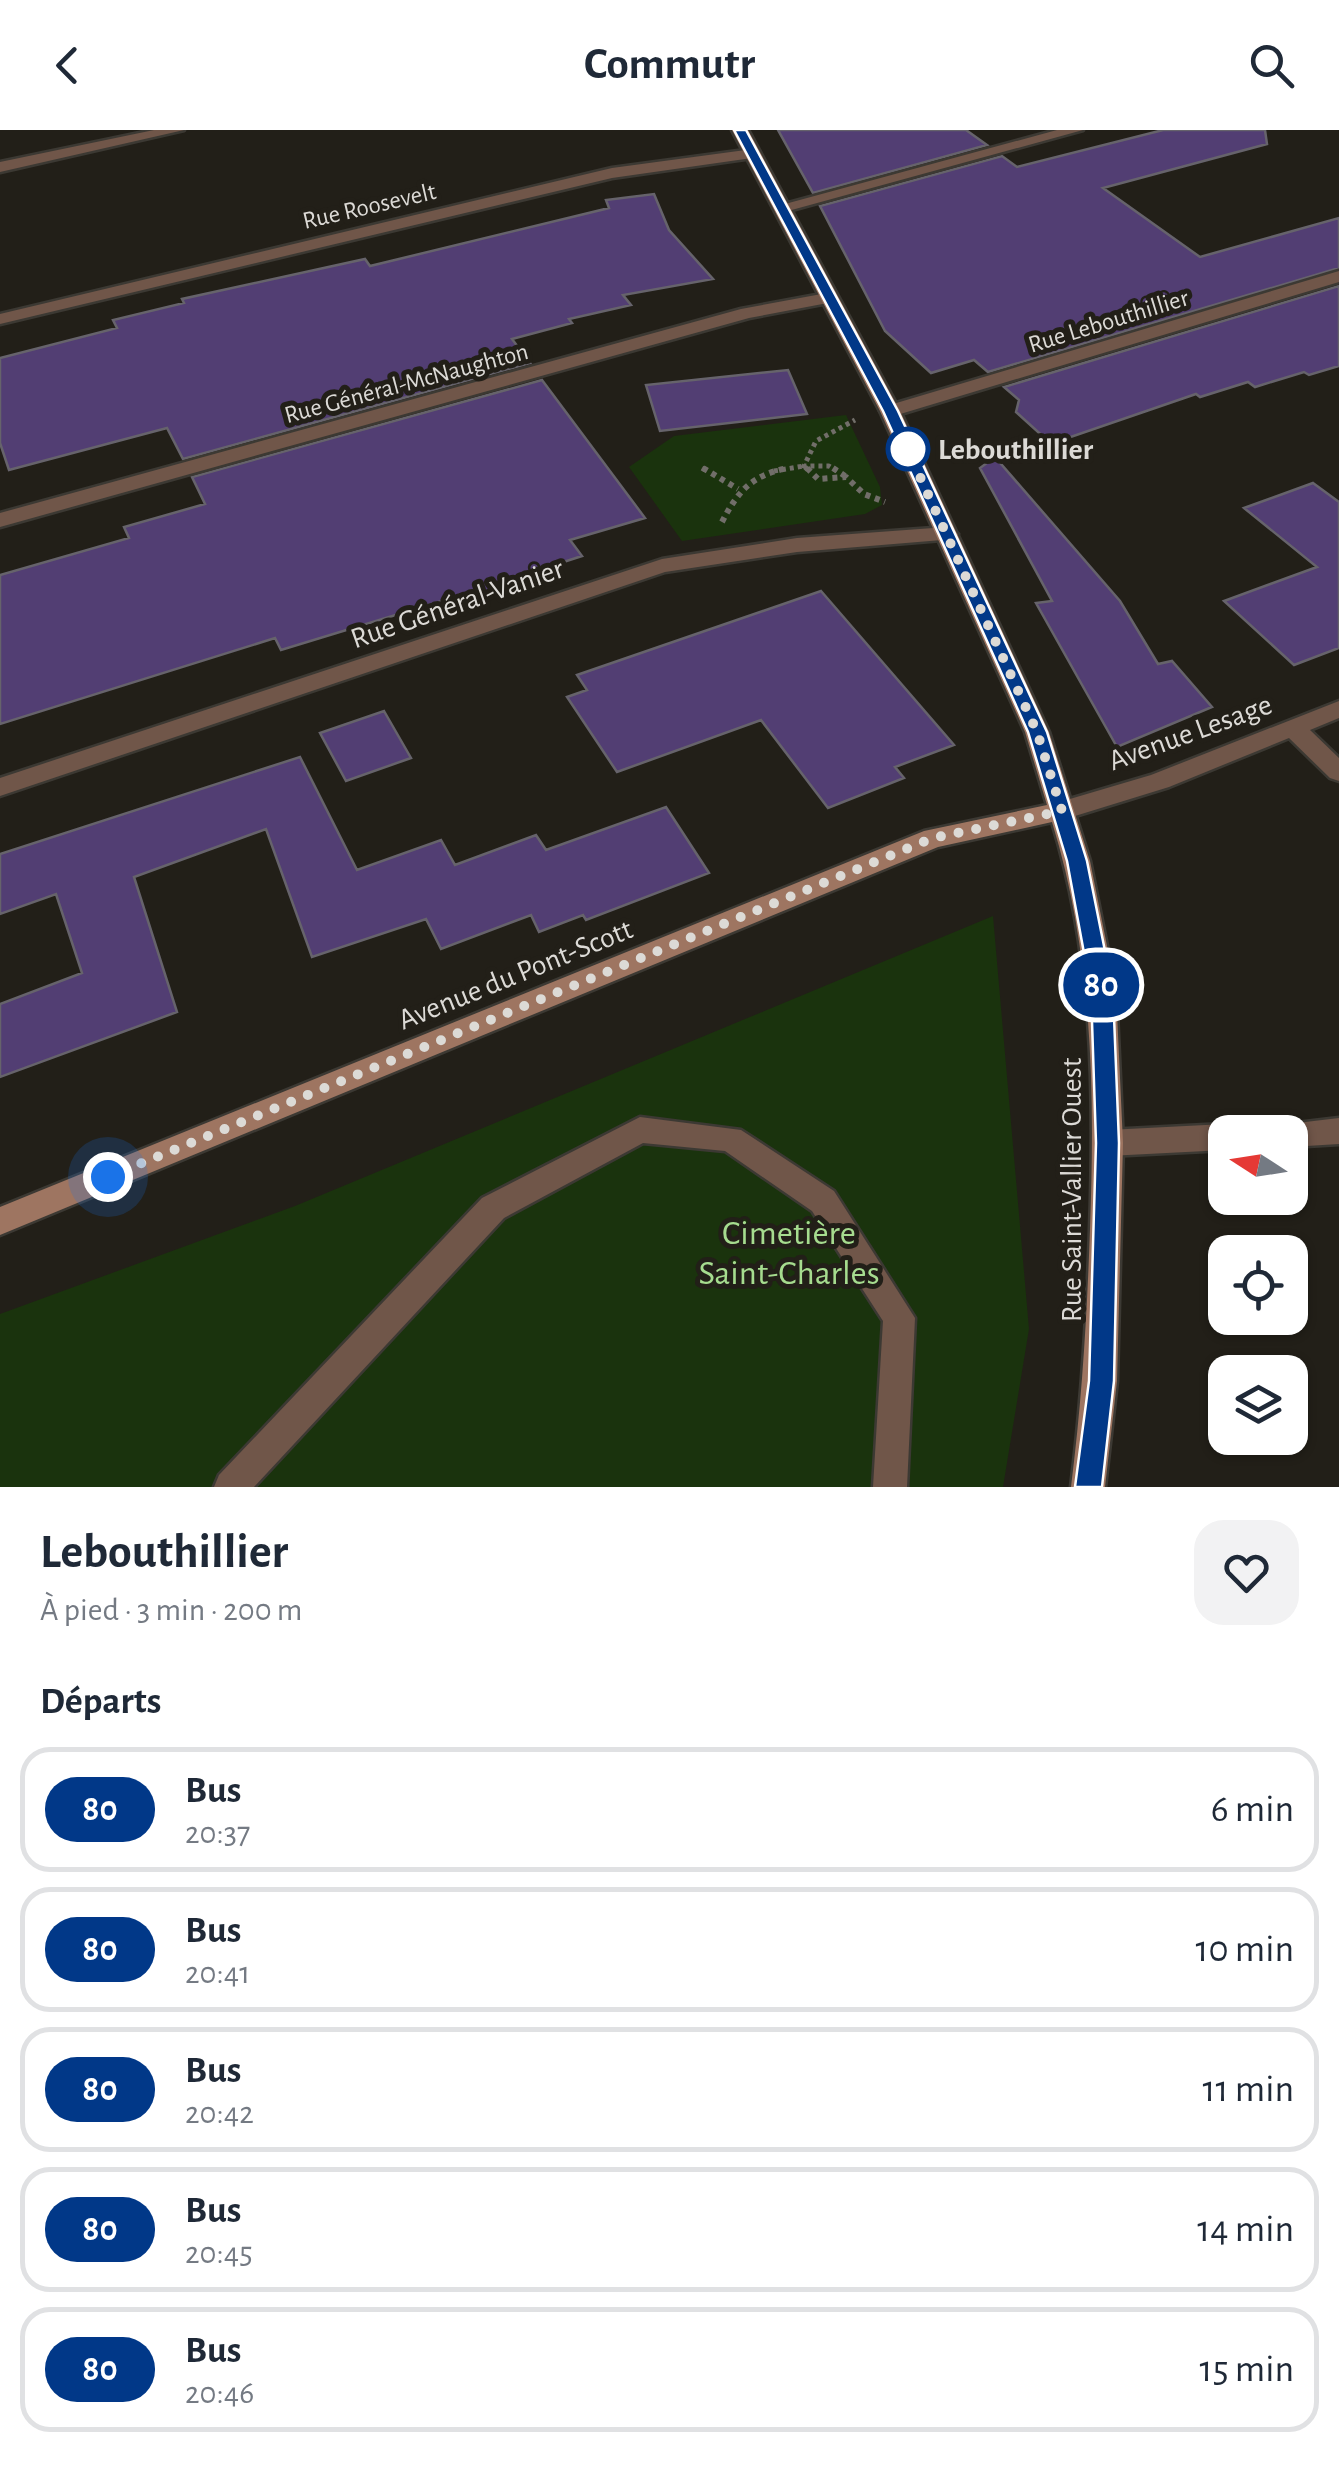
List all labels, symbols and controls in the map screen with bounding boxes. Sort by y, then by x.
icon: back [40,38,95,93]
icon: search [1244,38,1299,93]
text: Commutr [584,42,755,87]
street label: Rue Roosevelt [300,179,438,234]
street label: Rue Lebouthillier [1025,285,1192,358]
street label: Rue Général-McNaughton [282,339,531,428]
marker: Lebouthillier [887,428,929,470]
place label: Lebouthillier [938,435,1094,465]
street label: Rue Général-Vanier [347,553,568,654]
street label: Avenue Lesage [1105,689,1276,776]
street label: Avenue du Pont-Scott [394,914,637,1036]
line badge: 80 [1056,952,1146,1018]
text: 80 [1083,968,1119,1003]
street label: Rue Saint-Vallier Ouest [1057,1057,1087,1322]
north arrow [1208,1115,1308,1215]
map controls [1208,1115,1308,1455]
your location [83,1152,133,1202]
park label: Cimetière Saint-Charles [698,1216,880,1291]
button: locate [1208,1235,1308,1335]
button: layers [1208,1355,1308,1455]
button: heart [1194,1520,1299,1625]
text: Lebouthillier [40,1529,288,1577]
text: À pied · 3 min · 200 m [40,1594,302,1626]
text: Départs [40,1683,161,1721]
text: Bus [185,1772,241,1810]
text: 6 min [1211,1791,1294,1829]
text: 80 [82,1792,118,1827]
text: 20:37 [185,1817,250,1849]
text: Bus [185,1912,241,1950]
text: 10 min [1195,1931,1294,1969]
text: 80 [82,1932,118,1967]
text: 20:41 [185,1957,250,1989]
text: Bus [185,2052,241,2090]
text: 11 min [1202,2071,1294,2109]
text: 80 [82,2072,118,2107]
text: 20:42 [185,2097,254,2129]
text: Bus [185,2192,241,2230]
text: 14 min [1197,2211,1294,2249]
text: 80 [82,2212,118,2247]
text: 20:45 [185,2237,253,2269]
text: Bus [185,2332,241,2370]
text: 15 min [1200,2351,1294,2389]
text: 80 [82,2352,118,2387]
text: 20:46 [185,2377,254,2409]

